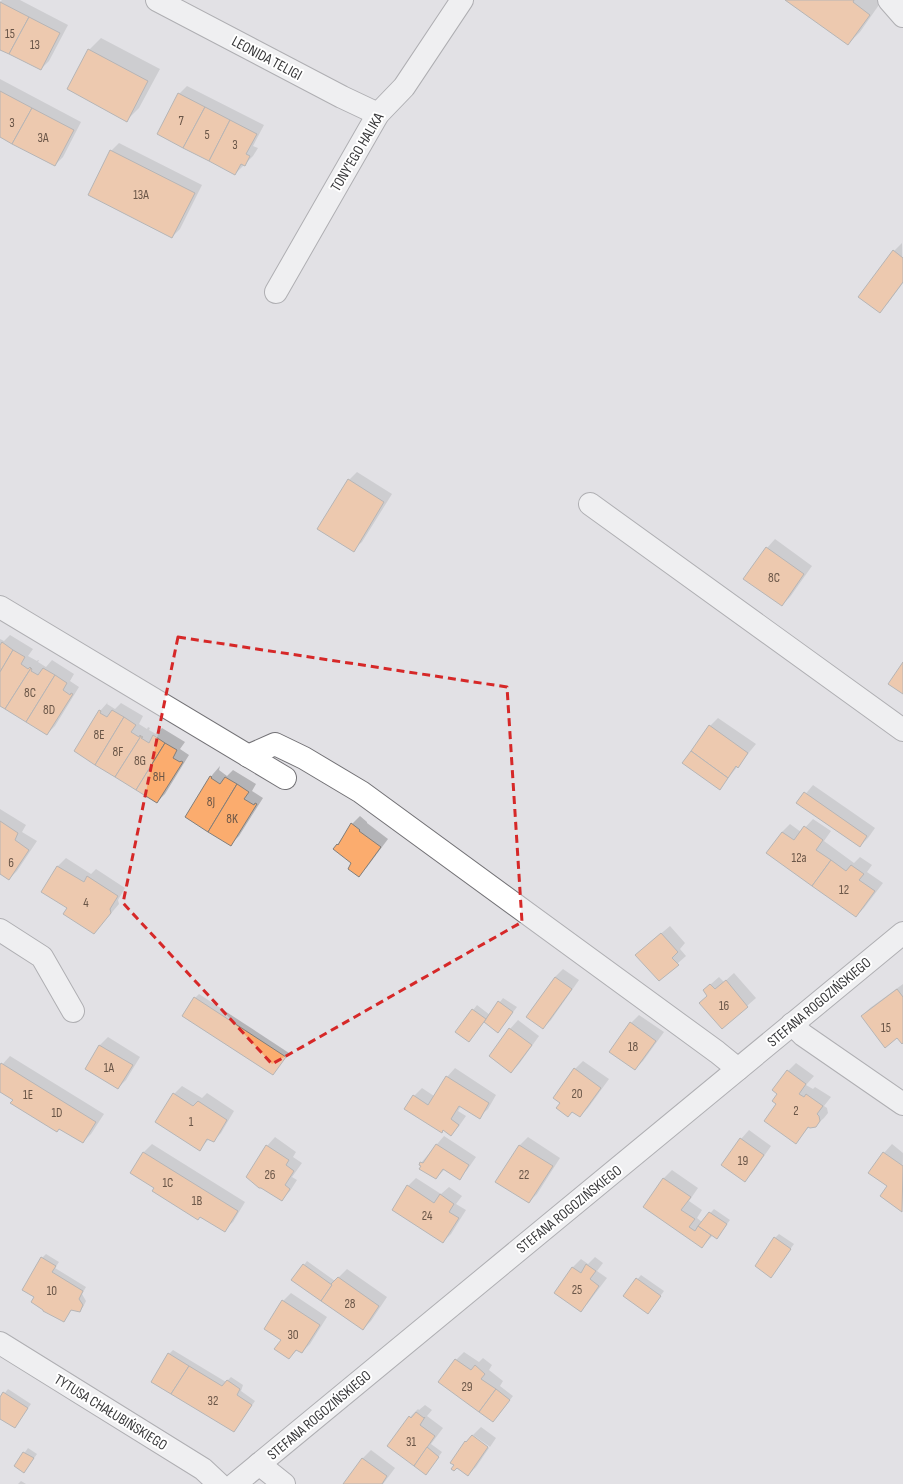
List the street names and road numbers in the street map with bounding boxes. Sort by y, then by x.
street label: LEONIDA TELIGI [228,32,305,85]
street label: TONY'EGO HALIKA [326,109,389,195]
street label: STEFANA ROGOZIŃSKIEGO [763,953,875,1051]
street label: STEFANA ROGOZIŃSKIEGO [513,1161,626,1258]
street label: STEFANA ROGOZIŃSKIEGO [263,1366,375,1464]
street label: TYTUSA CHAŁUBIŃSKIEGO [51,1370,171,1455]

